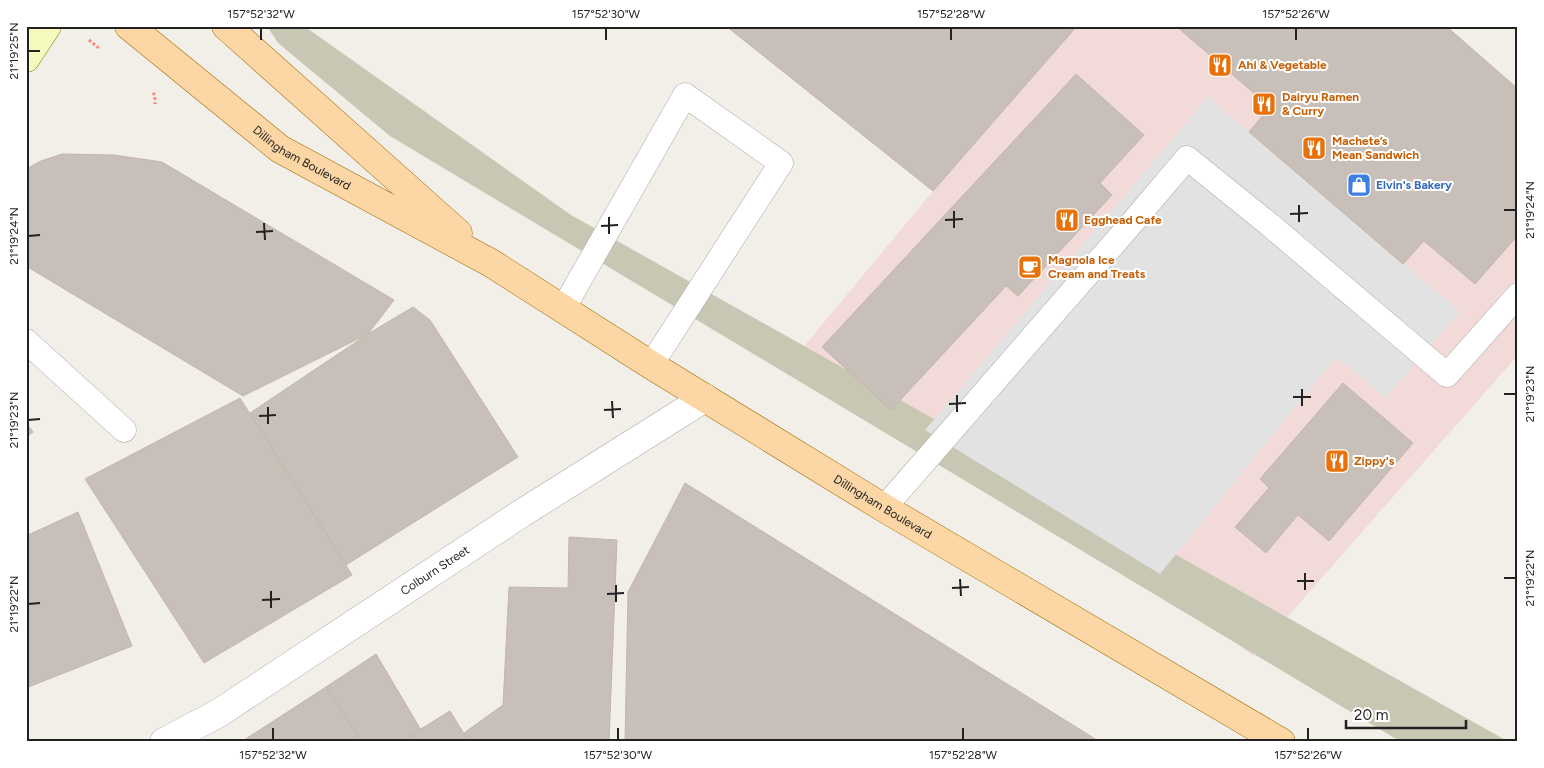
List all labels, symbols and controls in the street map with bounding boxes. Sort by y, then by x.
text: 157°52'32"W [227,7,295,21]
text: 157°52'30"W [572,7,641,21]
text: 157°52'28"W [917,7,986,21]
text: 157°52'26"W [1262,7,1330,21]
text: 21°19'25"N [7,23,21,79]
restaurant icon: Ahi & Vegetable [1207,52,1233,78]
place label: Ahi & Vegetable [1238,58,1327,72]
place label: Dairyu Ramen & Curry [1282,90,1359,118]
restaurant icon: Dairyu Ramen & Curry [1251,91,1277,117]
street label: Dillingham Boulevard [250,123,353,193]
place label: Machete’s Mean Sandwich [1332,134,1419,162]
restaurant icon: Machete’s Mean Sandwich [1301,135,1327,161]
shop icon: Elvin's Bakery [1346,172,1372,198]
place label: Elvin's Bakery [1376,178,1452,192]
text: 21°19'24"N [1523,181,1537,239]
text: 21°19'24"N [7,207,21,265]
restaurant icon: Egghead Cafe [1054,207,1080,233]
place label: Egghead Cafe [1084,213,1162,227]
place label: Magnola Ice Cream and Treats [1048,253,1146,281]
cafe icon: Magnola Ice Cream and Treats [1017,254,1043,280]
text: 21°19'23"N [1523,366,1537,422]
text: 21°19'23"N [7,392,21,448]
restaurant icon: Zippy's [1324,448,1350,474]
place label: Zippy's [1354,454,1395,468]
street label: Dillingham Boulevard [831,472,934,542]
street label: Colburn Street [398,542,472,598]
text: 21°19'22"N [1523,550,1537,606]
text: 21°19'22"N [7,576,21,632]
scale bar [1346,698,1466,730]
text: 20 m [1354,706,1388,724]
text: 157°52'32"W [239,748,307,762]
text: 157°52'30"W [584,748,653,762]
text: 157°52'28"W [929,748,998,762]
text: 157°52'26"W [1274,748,1342,762]

